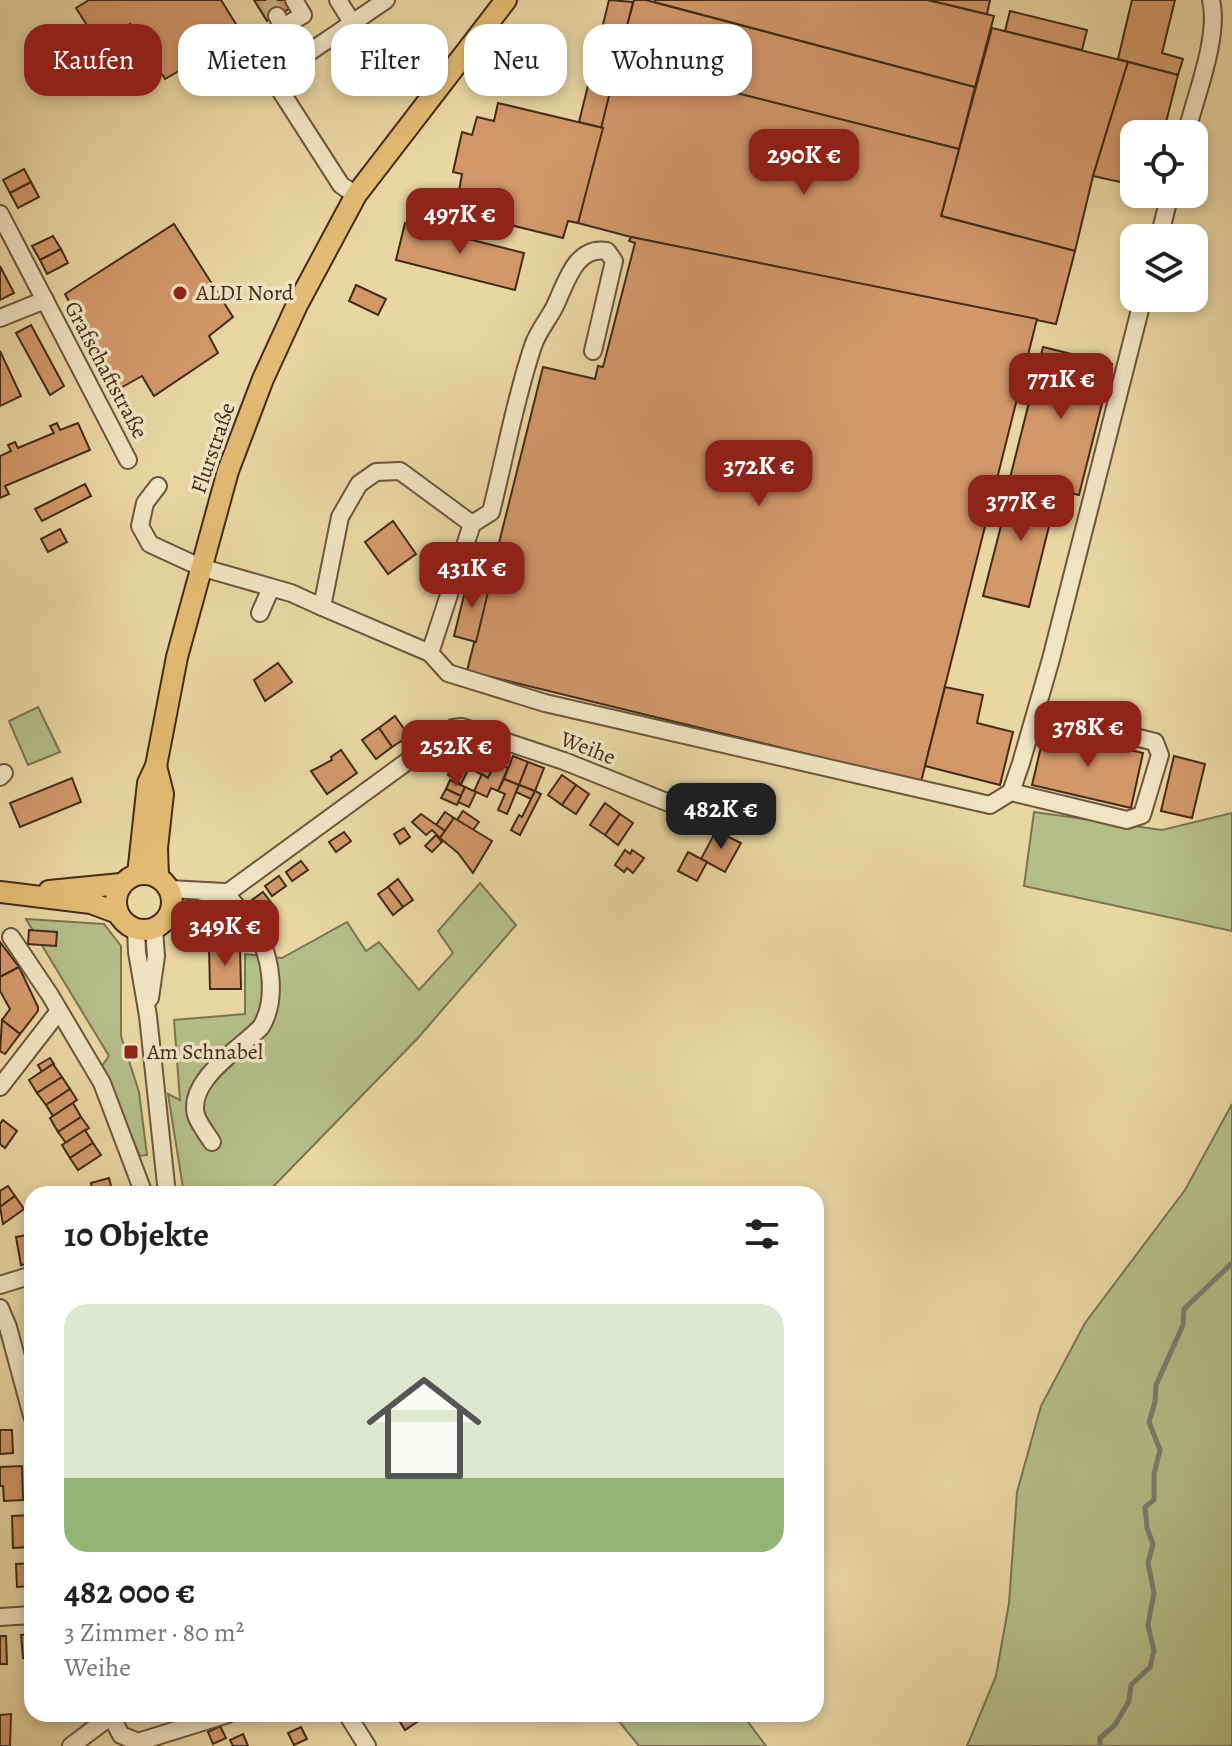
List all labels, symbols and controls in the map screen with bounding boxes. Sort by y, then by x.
chip: Kaufen [24,24,162,96]
chip: Mieten [178,24,315,96]
chip: Filter [331,24,448,96]
chip: Neu [464,24,567,96]
chip: Wohnung [583,24,752,96]
map controls [1120,120,1208,312]
button: locate [1120,120,1208,208]
pin: 290K € [739,129,869,197]
text: 290K € [767,137,841,172]
pin: 497K € [395,188,525,256]
text: 497K € [424,196,496,231]
button: layers [1120,224,1208,312]
place label: ALDI Nord [195,278,294,308]
marker: ALDI Nord [171,284,189,302]
street label: Grafschaftstraße [57,296,155,444]
pin: 771K € [996,353,1126,421]
text: 771K € [1027,361,1095,396]
street label: Flurstraße [183,398,243,498]
pin: 372K € [694,440,824,508]
text: 372K € [723,448,795,483]
pin: 377K € [956,475,1086,543]
text: 377K € [986,483,1056,518]
pin: 431K € [407,542,537,610]
text: 431K € [437,550,507,585]
pin: 378K € [1023,701,1153,769]
text: 378K € [1052,709,1124,744]
pin: 252K € [391,720,521,788]
street label: Weihe [555,724,620,772]
text: 252K € [420,728,492,763]
pin: 482K € [656,783,786,851]
text: 482K € [684,791,758,826]
pin: 349K € [160,900,290,968]
text: 349K € [189,908,261,943]
place label: Am Schnabel [146,1037,263,1067]
marker: Am Schnabel [122,1043,140,1061]
text: 10 Objekte [64,1211,209,1258]
icon: filters [740,1212,784,1256]
icon: home [352,1356,496,1500]
text: 482 000 € [64,1568,195,1615]
text: 3 Zimmer · 80 m² [64,1615,244,1650]
text: Weihe [64,1650,131,1685]

